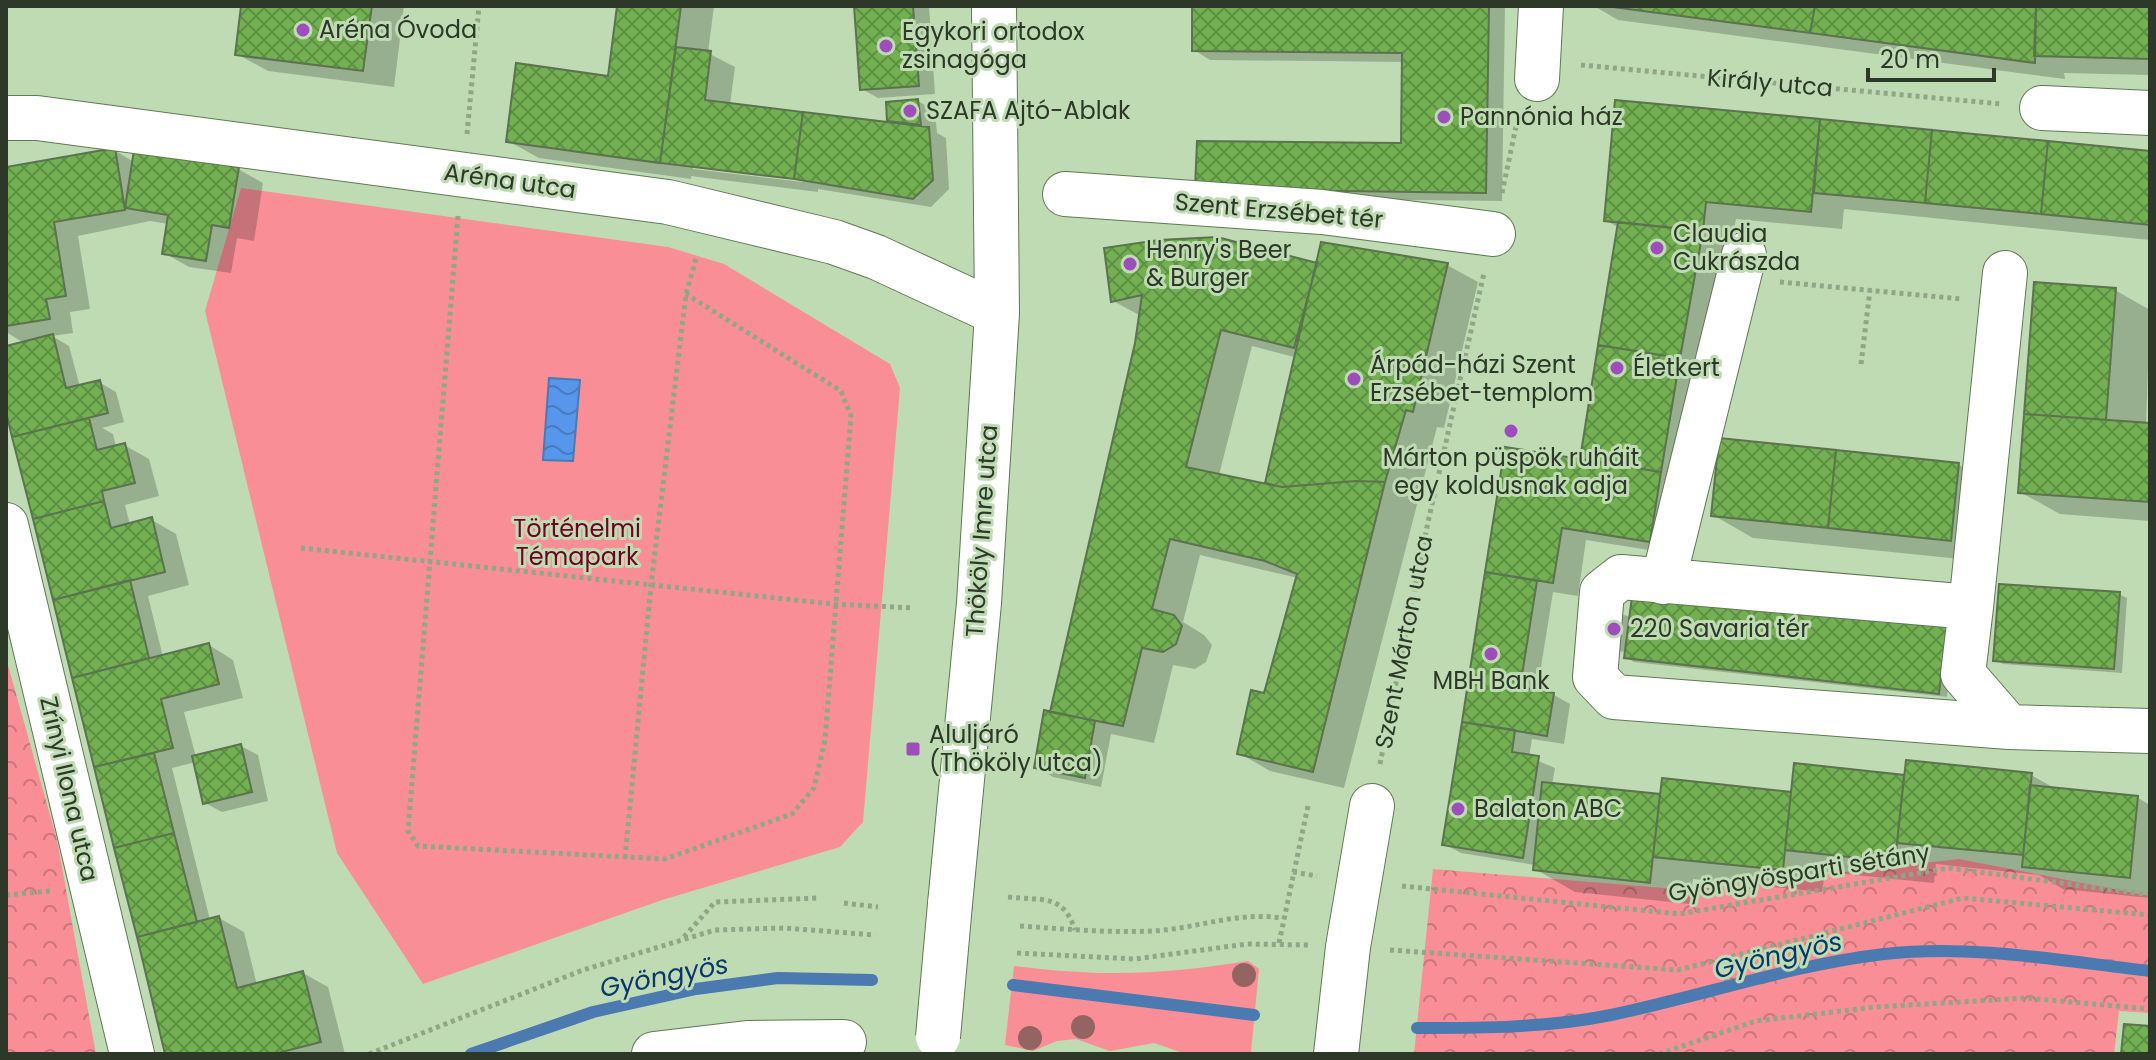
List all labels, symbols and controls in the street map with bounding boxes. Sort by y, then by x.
place label: Aréna Óvoda [319,13,477,46]
place label: Egykori ortodox zsinagóga [902,15,1085,76]
marker: Aréna Óvoda [294,21,312,39]
scale bar [1868,32,1994,82]
marker: Egykori ortodox zsinagóga [877,37,895,55]
text: 20 m [1880,43,1940,76]
street label: Király utca [1706,61,1834,104]
place label: SZAFA Ajtó-Ablak [926,94,1131,127]
place label: Pannónia ház [1460,100,1623,133]
marker: SZAFA Ajtó-Ablak [901,102,919,120]
marker: Pannónia ház [1435,108,1453,126]
street label: Aréna utca [442,155,578,206]
street label: Szent Erzsébet tér [1174,185,1385,236]
place label: Claudia Cukrászda [1673,217,1800,278]
place label: Henry's Beer & Burger [1146,233,1292,294]
marker: Claudia Cukrászda [1648,239,1666,257]
marker: Henry's Beer & Burger [1121,255,1139,273]
place label: Árpád-házi Szent Erzsébet-templom [1370,348,1593,409]
place label: Életkert [1633,351,1720,384]
marker: Életkert [1608,359,1626,377]
marker: Árpád-házi Szent Erzsébet-templom [1345,370,1363,388]
marker: Márton püspök ruháit egy koldusnak adja [1502,422,1520,440]
street label: Thököly Imre utca [958,424,1005,638]
place label: Márton püspök ruháit egy koldusnak adja [1383,441,1639,502]
park label: Történelmi Témapark [513,512,641,573]
street label: Szent Márton utca [1367,532,1440,752]
place label: 220 Savaria tér [1630,612,1809,645]
marker: 220 Savaria tér [1605,620,1623,638]
marker: MBH Bank [1482,645,1500,663]
place label: MBH Bank [1432,664,1550,697]
street label: Zrínyi Ilona utca [32,693,107,885]
place label: Aluljáró (Thököly utca) [929,718,1103,779]
marker: Aluljáró (Thököly utca) [904,740,922,758]
place label: Balaton ABC [1474,792,1622,825]
marker: Balaton ABC [1449,800,1467,818]
street label: Gyöngyösparti sétány [1666,835,1932,909]
water label: Gyöngyös [1710,923,1846,987]
water label: Gyöngyös [596,946,732,1006]

